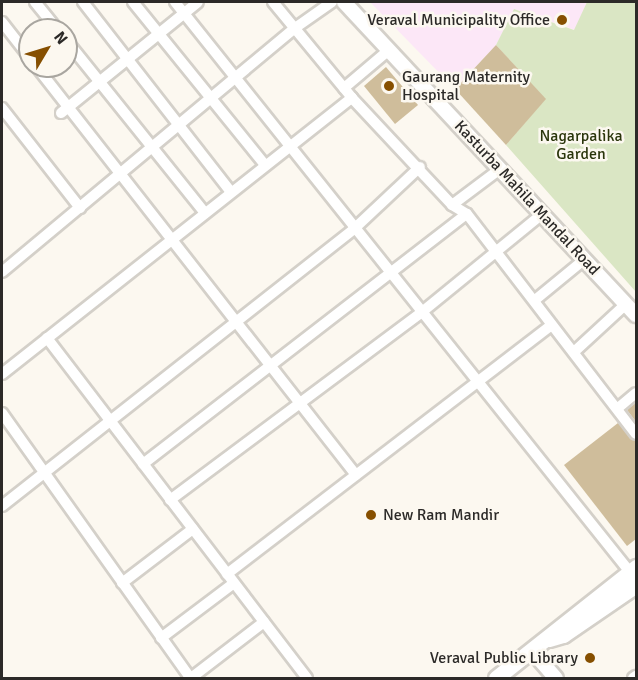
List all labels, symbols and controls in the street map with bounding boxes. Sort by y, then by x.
place label: Veraval Municipality Office [367,10,550,30]
marker: Veraval Municipality Office [555,13,569,27]
north arrow [18,18,78,78]
text: N [49,28,72,49]
place label: Gaurang Maternity Hospital [402,67,530,105]
marker: Gaurang Maternity Hospital [380,77,398,95]
street label: Kasturba Mahila Mandal Road [450,117,604,279]
park label: Nagarpalika Garden [539,126,623,164]
place label: New Ram Mandir [383,505,499,525]
marker: New Ram Mandir [364,508,378,522]
place label: Veraval Public Library [430,648,578,668]
marker: Veraval Public Library [583,651,597,665]

